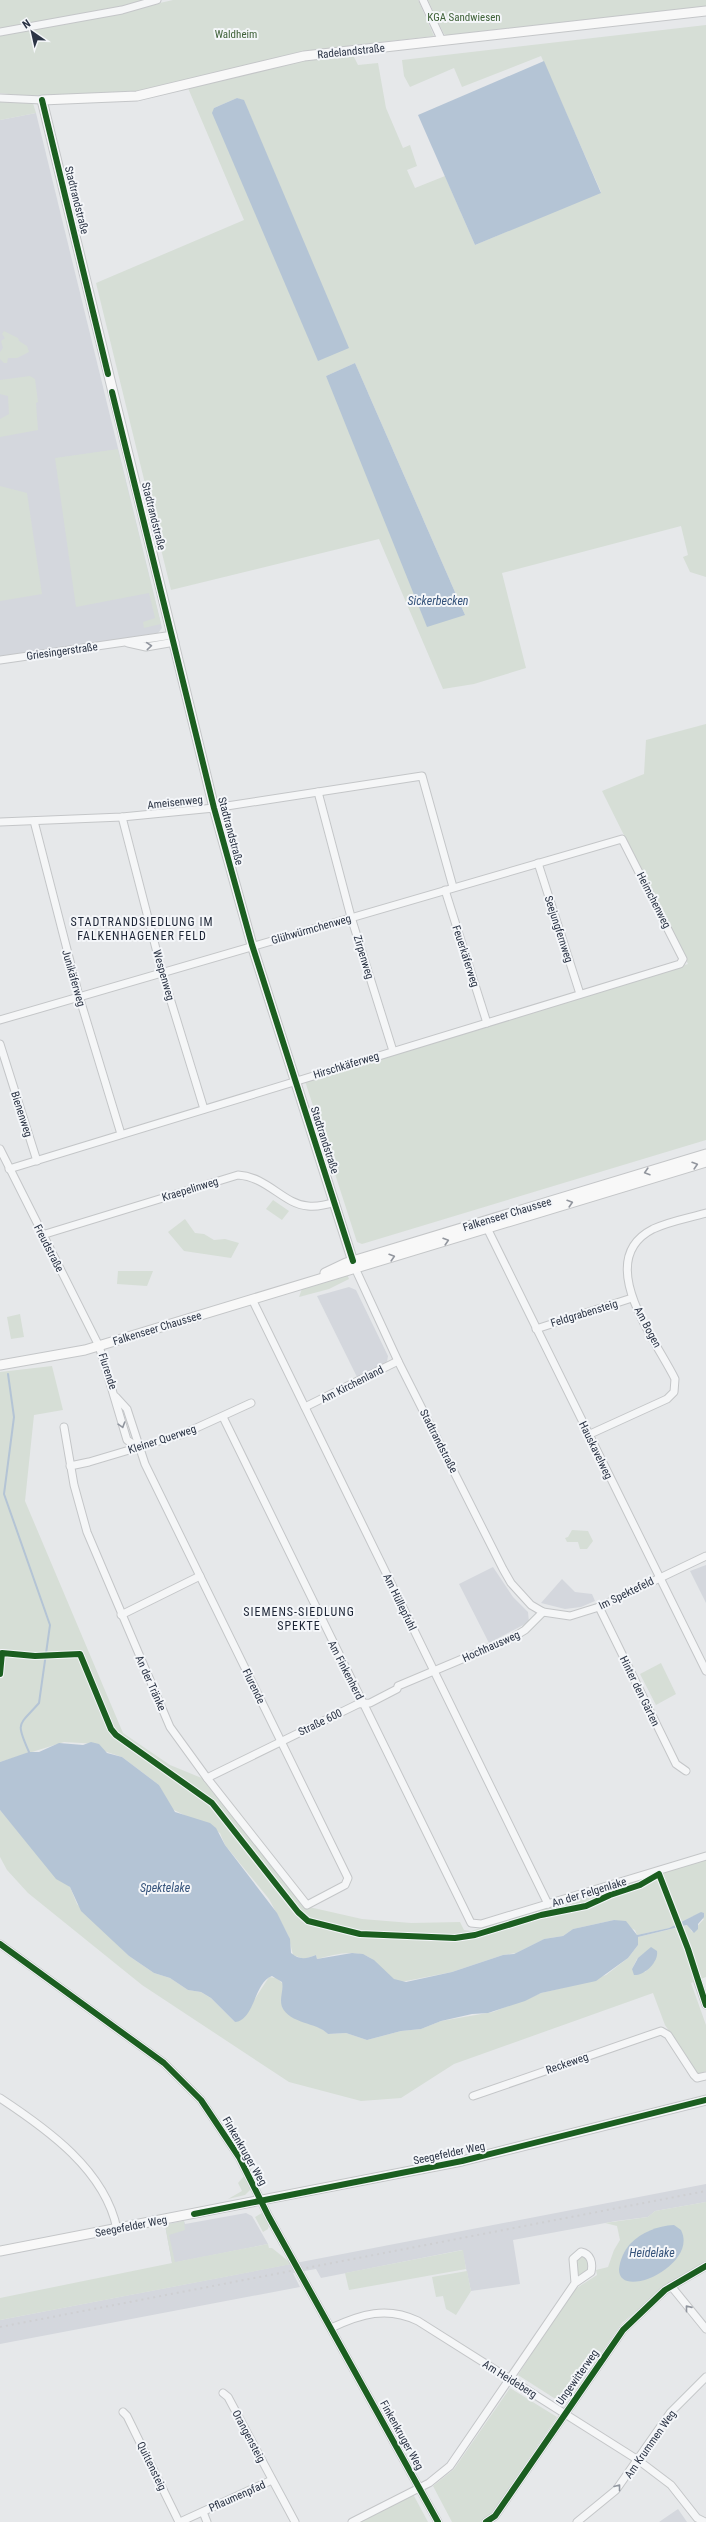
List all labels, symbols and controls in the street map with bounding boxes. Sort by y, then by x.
park label: KGA Sandwiesen [427,11,501,24]
north arrow [12,12,52,52]
text: N [20,17,33,31]
park label: Waldheim [215,28,257,41]
street label: Radelandstraße [317,41,385,62]
street label: Stadtrandstraße [62,165,91,236]
street label: Stadtrandstraße [139,481,168,552]
water label: Sickerbecken [407,594,469,608]
street label: Griesingerstraße [26,640,99,663]
one-way arrow [146,641,152,650]
street label: Ameisenweg [147,793,203,812]
street label: Stadtrandstraße [215,796,246,866]
street label: Heimchenweg [634,870,673,931]
street label: Seejungfernweg [542,894,575,964]
street label: Glühwürmchenweg [270,912,353,947]
district label: STADTRANDSIEDLUNG IM FALKENHAGENER FELD [71,915,213,943]
street label: Feuerkäferweg [449,924,482,989]
street label: Zirpenweg [351,934,376,981]
street label: Junikäferweg [59,948,88,1008]
street label: Wespenweg [150,948,177,1002]
street label: Hirschkäferweg [312,1049,381,1082]
street label: Bienenweg [8,1090,35,1139]
street label: Stadtrandstraße [308,1105,341,1175]
one-way arrow [691,1161,698,1170]
one-way arrow [643,1167,650,1176]
street label: Kraepelinweg [160,1175,220,1204]
street label: Falkenseer Chaussee [461,1195,553,1234]
one-way arrow [566,1199,573,1208]
street label: Freudstraße [31,1222,66,1274]
one-way arrow [442,1237,449,1246]
one-way arrow [389,1253,396,1262]
street label: Feldgrabensteig [549,1297,619,1330]
street label: Am Bogen [631,1304,664,1350]
street label: Falkenseer Chaussee [111,1309,203,1348]
street label: Flurende [96,1351,119,1391]
street label: Am Kirchenland [319,1363,386,1406]
street label: Stadtrandstraße [417,1407,460,1475]
street label: Hauskavelweg [576,1419,615,1481]
one-way arrow [117,1422,126,1429]
street label: Kleiner Querweg [126,1422,198,1457]
street label: Am Hüllepfuhl [380,1572,419,1633]
street label: Im Spektefeld [597,1575,656,1612]
district label: SIEMENS-SIEDLUNG SPEKTE [243,1605,355,1633]
street label: Hochhausweg [461,1628,522,1665]
street label: Am Finkenherd [325,1638,366,1702]
street label: An der Tränke [132,1653,169,1713]
street label: Hinter den Gärten [617,1654,662,1728]
street label: Flurende [239,1667,268,1706]
street label: Straße 600 [296,1706,344,1739]
street label: An der Felgenlake [550,1875,628,1910]
water label: Spektelake [140,1881,191,1895]
street label: Reckeweg [544,2050,590,2077]
street label: Finkenkruger Weg [220,2115,270,2188]
street label: Seegefelder Weg [412,2140,486,2167]
street label: Seegefelder Weg [94,2213,168,2240]
water label: Heidelake [629,2246,675,2260]
one-way arrow [686,2305,693,2312]
street label: Ungewitterweg [554,2347,601,2407]
street label: Am Heideberg [480,2358,539,2401]
street label: Finkenkruger Weg [377,2398,426,2472]
street label: Orangensteig [229,2408,268,2465]
street label: Am Krummen Weg [622,2408,679,2481]
street label: Quittensteig [134,2440,169,2493]
street label: Pflaumenpfad [207,2478,268,2515]
one-way arrow [614,2485,621,2492]

